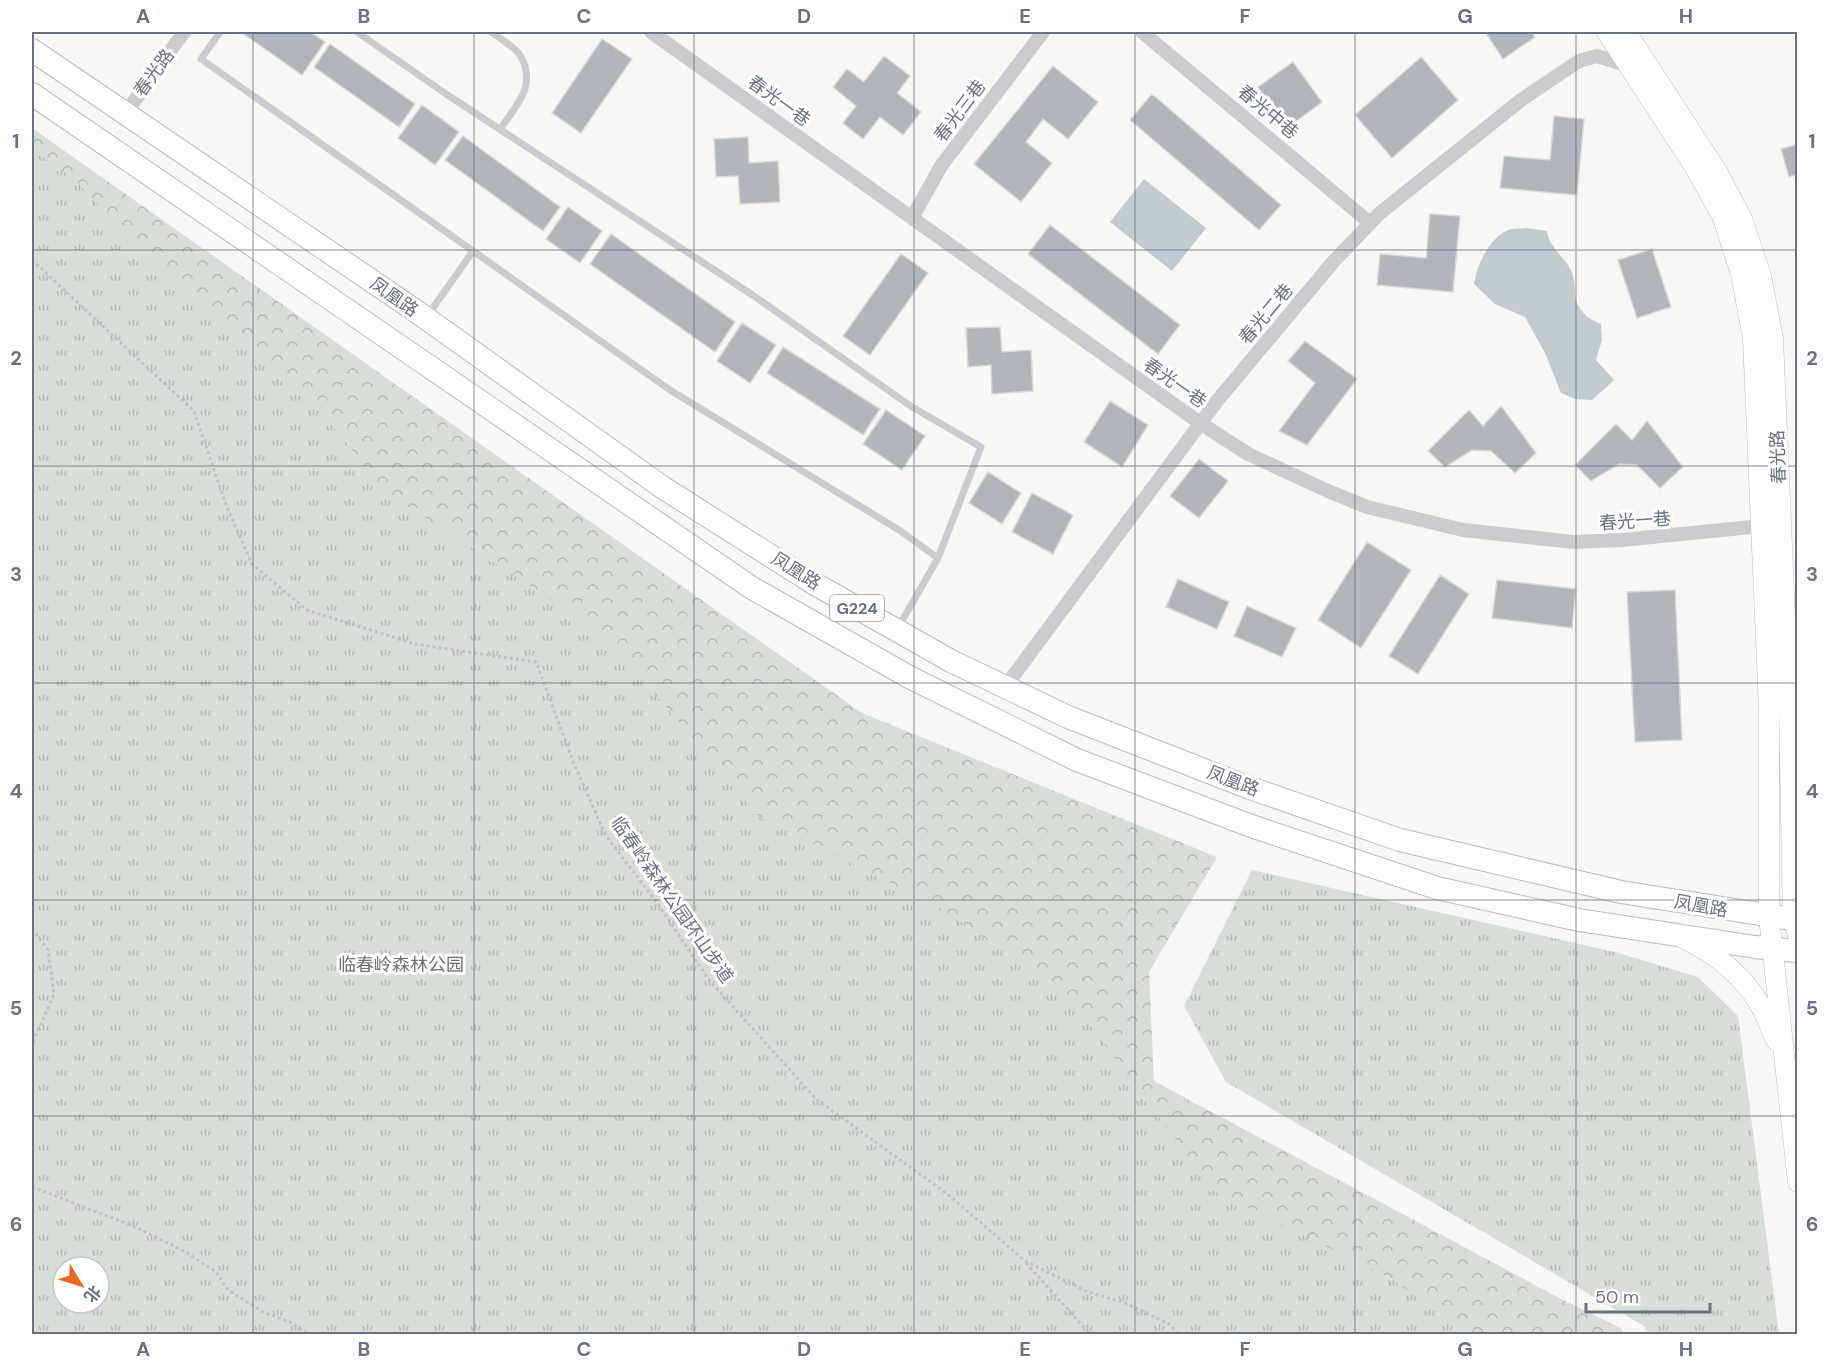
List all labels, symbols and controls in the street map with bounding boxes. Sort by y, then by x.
text: A [136,3,150,29]
text: B [358,3,370,29]
text: C [577,3,591,29]
text: D [797,3,811,29]
text: E [1019,3,1031,29]
text: F [1239,3,1251,29]
text: G [1457,3,1473,29]
text: H [1679,3,1693,29]
street label: 春光路 [128,44,180,102]
street label: 春光一巷 [743,70,815,132]
street label: 春光三巷 [929,75,991,147]
street label: 春光中巷 [1233,80,1303,144]
text: 1 [12,128,20,154]
text: 1 [1808,128,1816,154]
street label: 凤凰路 [365,272,423,322]
street label: 春光二巷 [1234,279,1298,349]
text: 2 [10,345,22,371]
text: 2 [1806,345,1818,371]
street label: 春光一巷 [1139,353,1211,413]
street label: 春光路 [1765,430,1791,484]
street label: 春光一巷 [1598,507,1672,535]
street label: 凤凰路 [767,547,825,595]
text: 3 [10,561,22,587]
text: 3 [1806,561,1818,587]
road number: G224 [830,595,884,621]
street label: 凤凰路 [1203,760,1263,802]
text: 4 [10,778,23,804]
text: 4 [1806,778,1819,804]
street label: 临春岭森林公园环山步道 [605,812,739,988]
street label: 凤凰路 [1672,889,1730,923]
park label: 临春岭森林公园 [338,953,464,977]
text: 5 [10,995,22,1021]
text: 5 [1806,995,1818,1021]
text: 6 [10,1211,22,1237]
text: 6 [1806,1211,1818,1237]
north arrow [51,1255,111,1315]
scale bar [1586,1276,1710,1314]
text: 北 [79,1281,106,1307]
text: 50 m [1595,1285,1639,1309]
text: A [136,1336,150,1362]
text: B [358,1336,370,1362]
text: C [577,1336,591,1362]
text: D [797,1336,811,1362]
text: E [1019,1336,1031,1362]
text: F [1239,1336,1251,1362]
text: G [1457,1336,1473,1362]
text: H [1679,1336,1693,1362]

